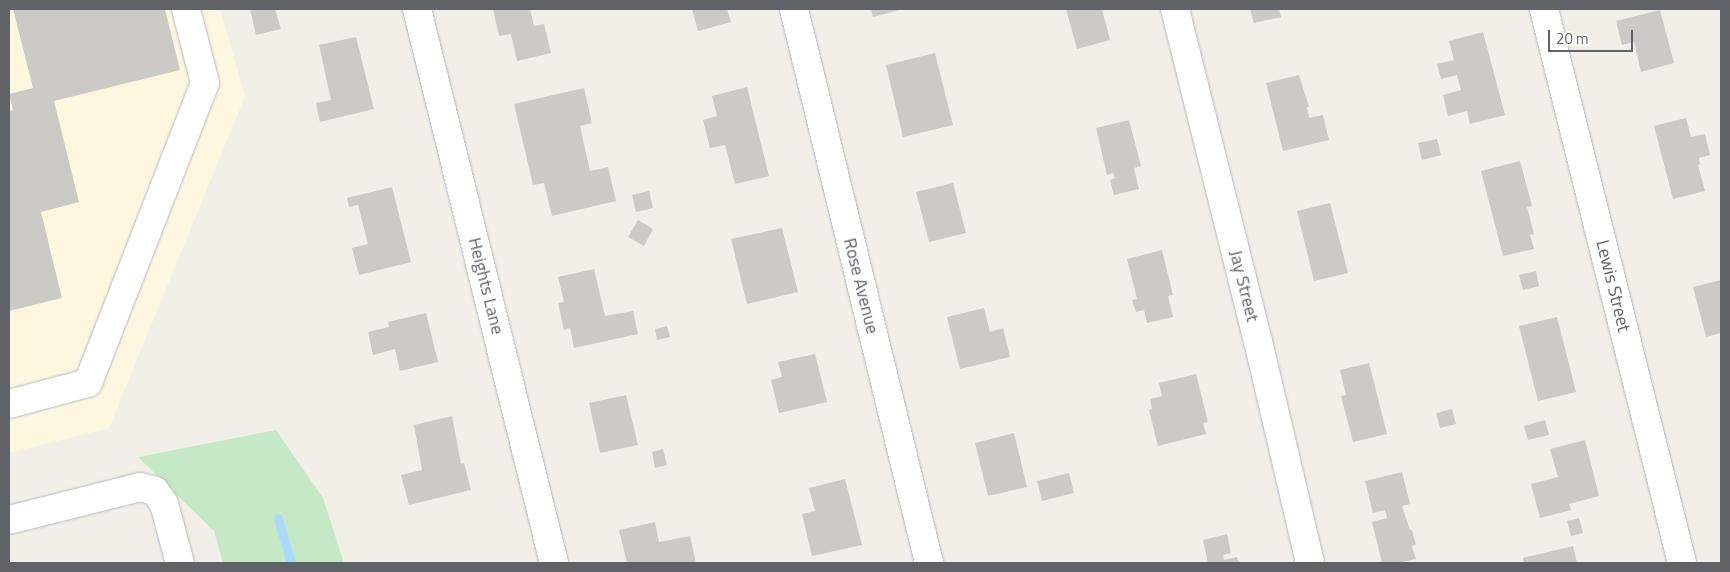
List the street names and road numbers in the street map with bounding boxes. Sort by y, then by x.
street label: Heights Lane [464,235,508,337]
street label: Rose Avenue [839,236,883,336]
street label: Lewis Street [1591,238,1635,334]
street label: Jay Street [1225,248,1263,324]

